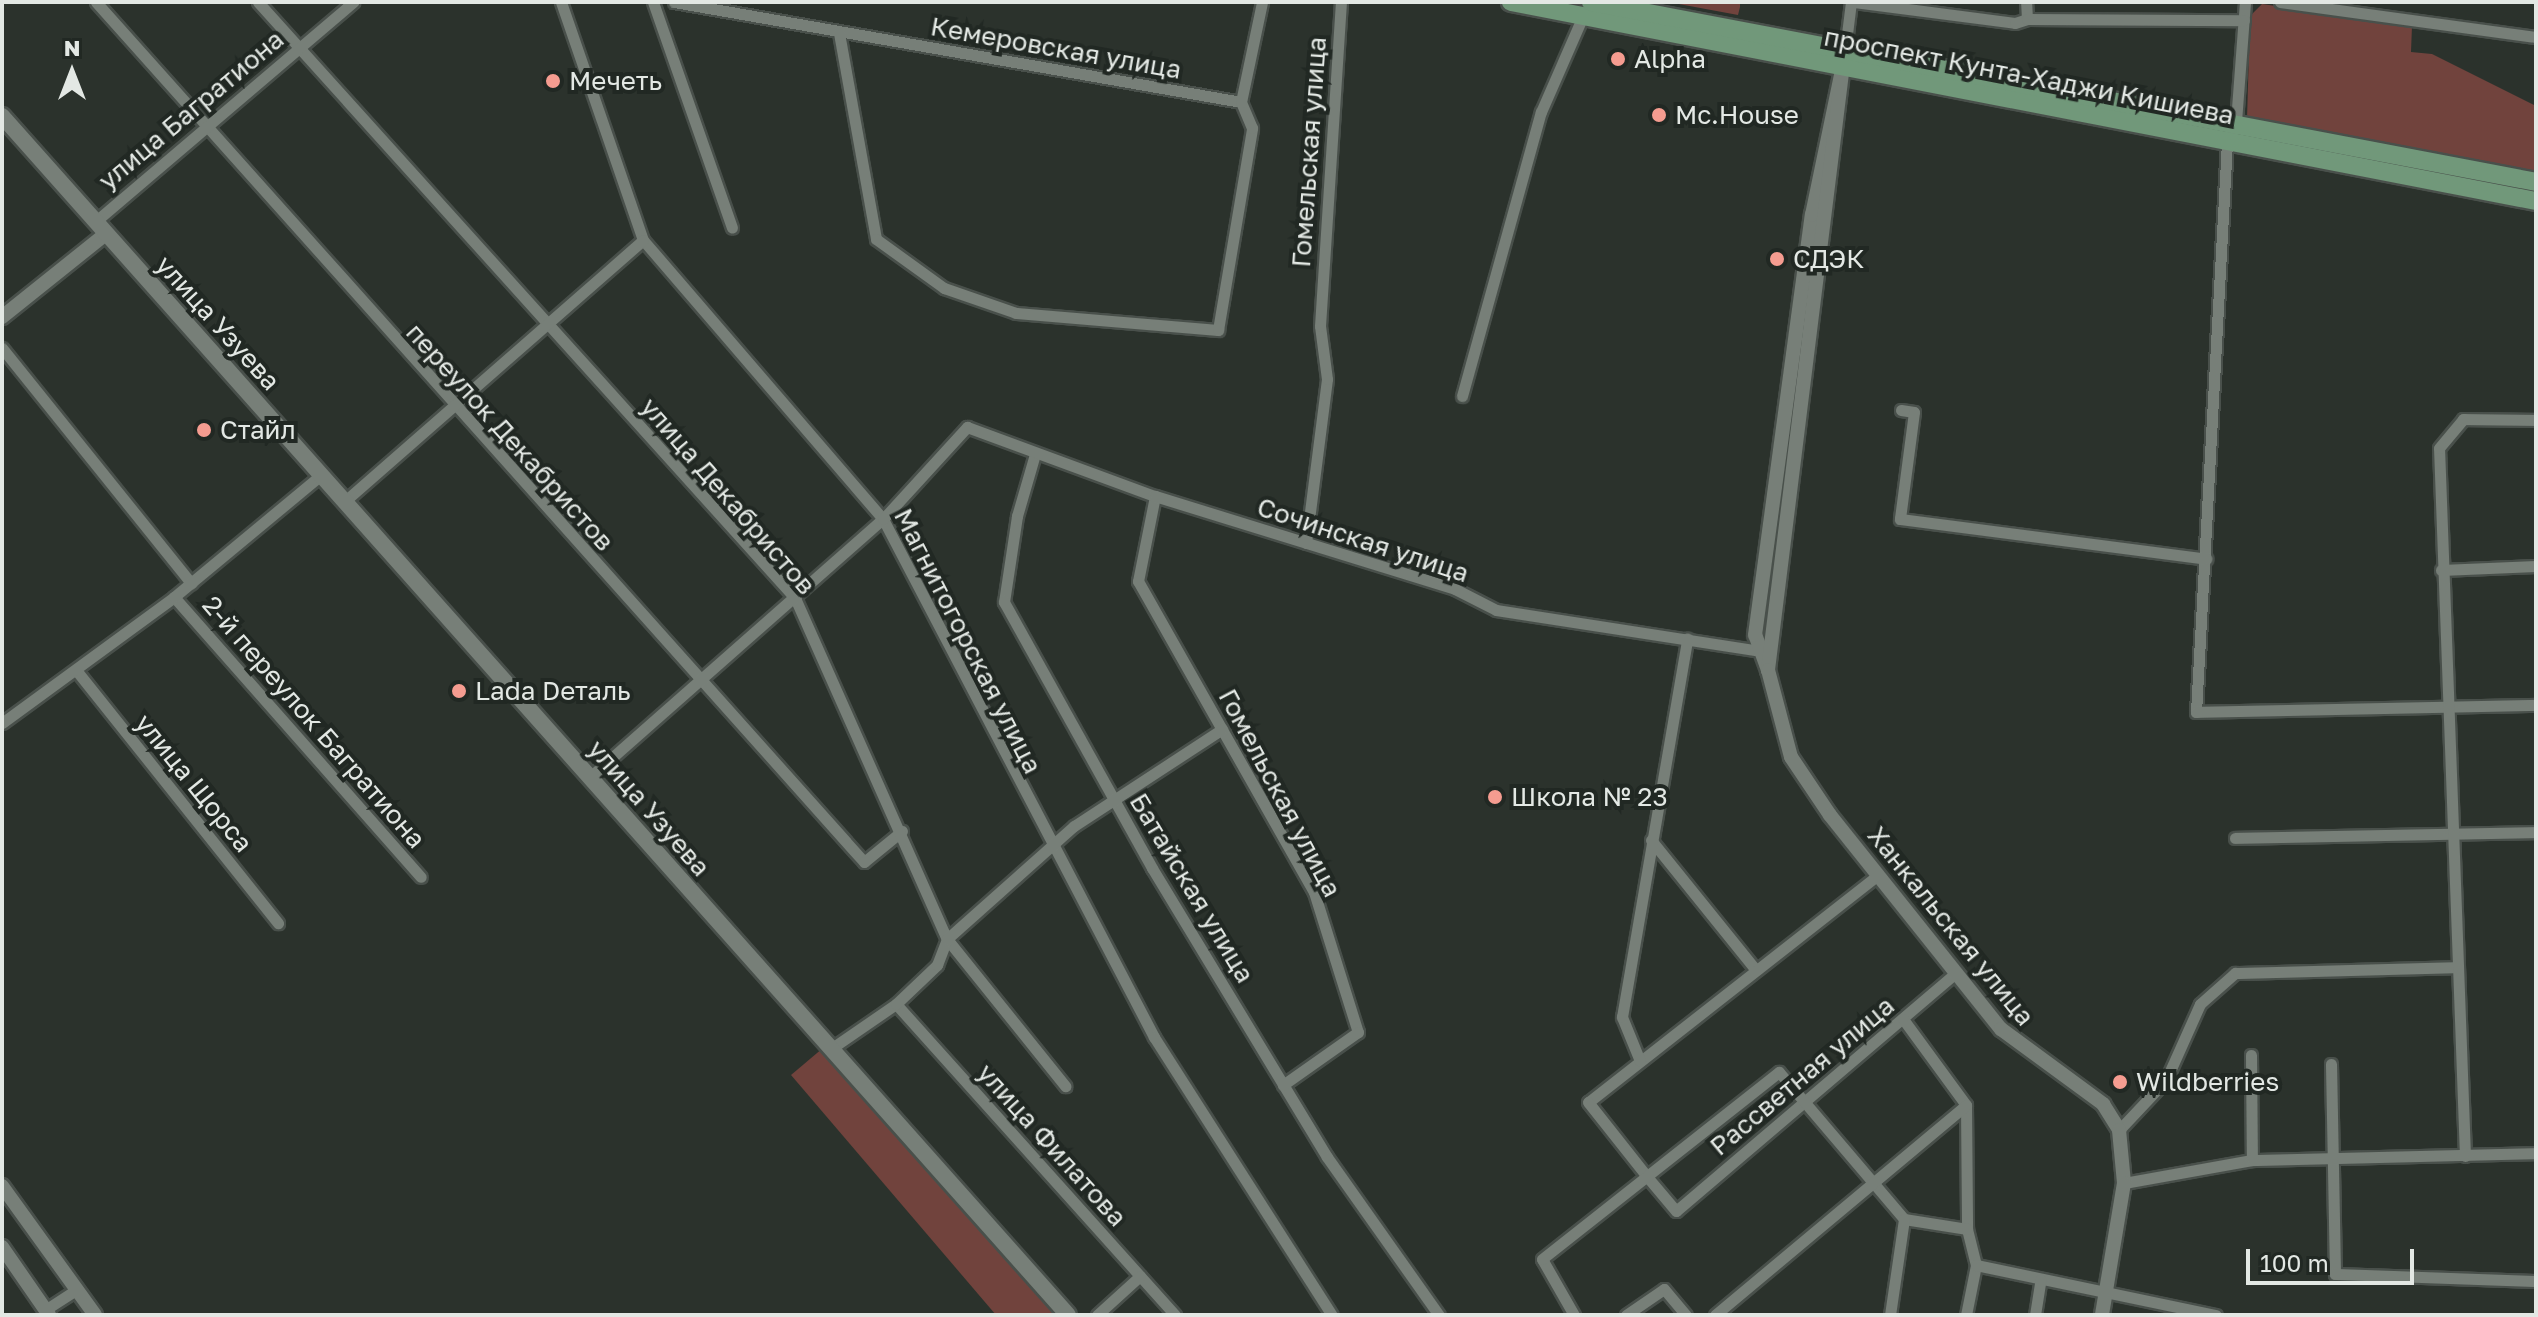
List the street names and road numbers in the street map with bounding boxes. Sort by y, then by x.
street label: Кемеровская улица [928,11,1184,85]
street label: проспект Кунта-Хаджи Кишиева [1821,21,2237,131]
street label: улица Багратиона [92,24,290,196]
street label: Гомельская улица [1285,36,1333,268]
street label: улица Узуева [149,249,287,397]
street label: переулок Декабристов [400,317,620,557]
street label: улица Декабристов [634,391,822,601]
street label: Сочинская улица [1253,491,1473,589]
street label: Магнитогорская улица [888,503,1048,779]
street label: 2-й переулок Багратиона [196,590,432,854]
street label: Гомельская улица [1212,684,1348,902]
street label: улица Щорса [129,708,259,858]
street label: улица Узуева [581,734,717,882]
street label: Батайская улица [1123,788,1261,988]
street label: Ханкальская улица [1861,820,2041,1032]
street label: Рассветная улица [1704,990,1900,1162]
street label: улица Филатова [971,1057,1133,1233]

